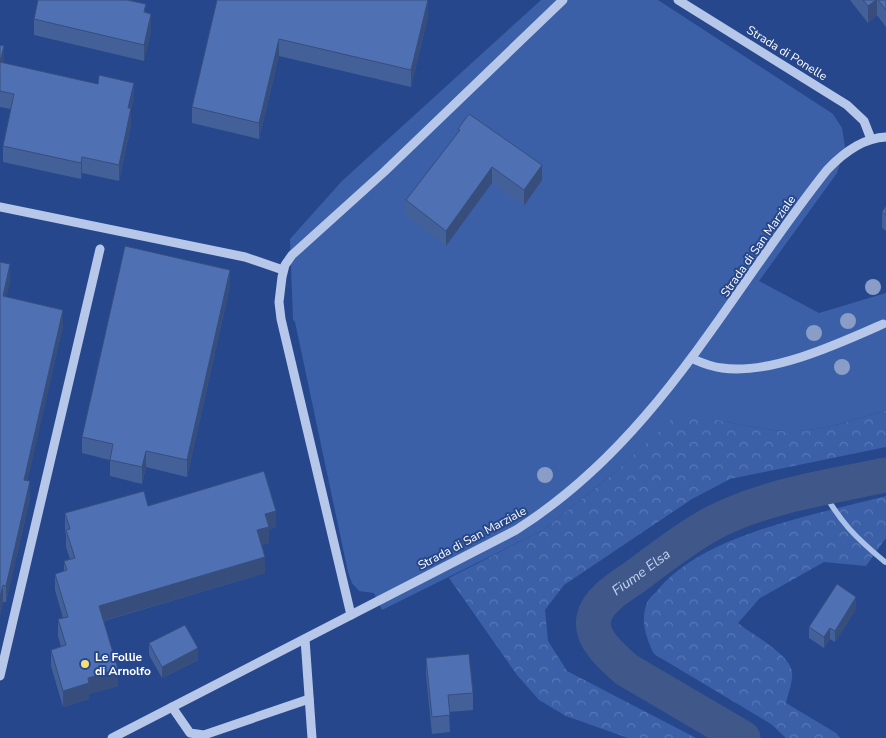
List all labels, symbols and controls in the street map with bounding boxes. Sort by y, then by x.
street label: Strada di Ponelle [744,22,830,84]
street label: Strada di San Marziale [717,192,799,300]
street label: Strada di San Marziale [415,503,529,573]
water label: Fiume Elsa [608,544,674,600]
place label: Le Follie di Arnolfo [95,649,151,679]
marker: Le Follie di Arnolfo [79,658,91,670]

